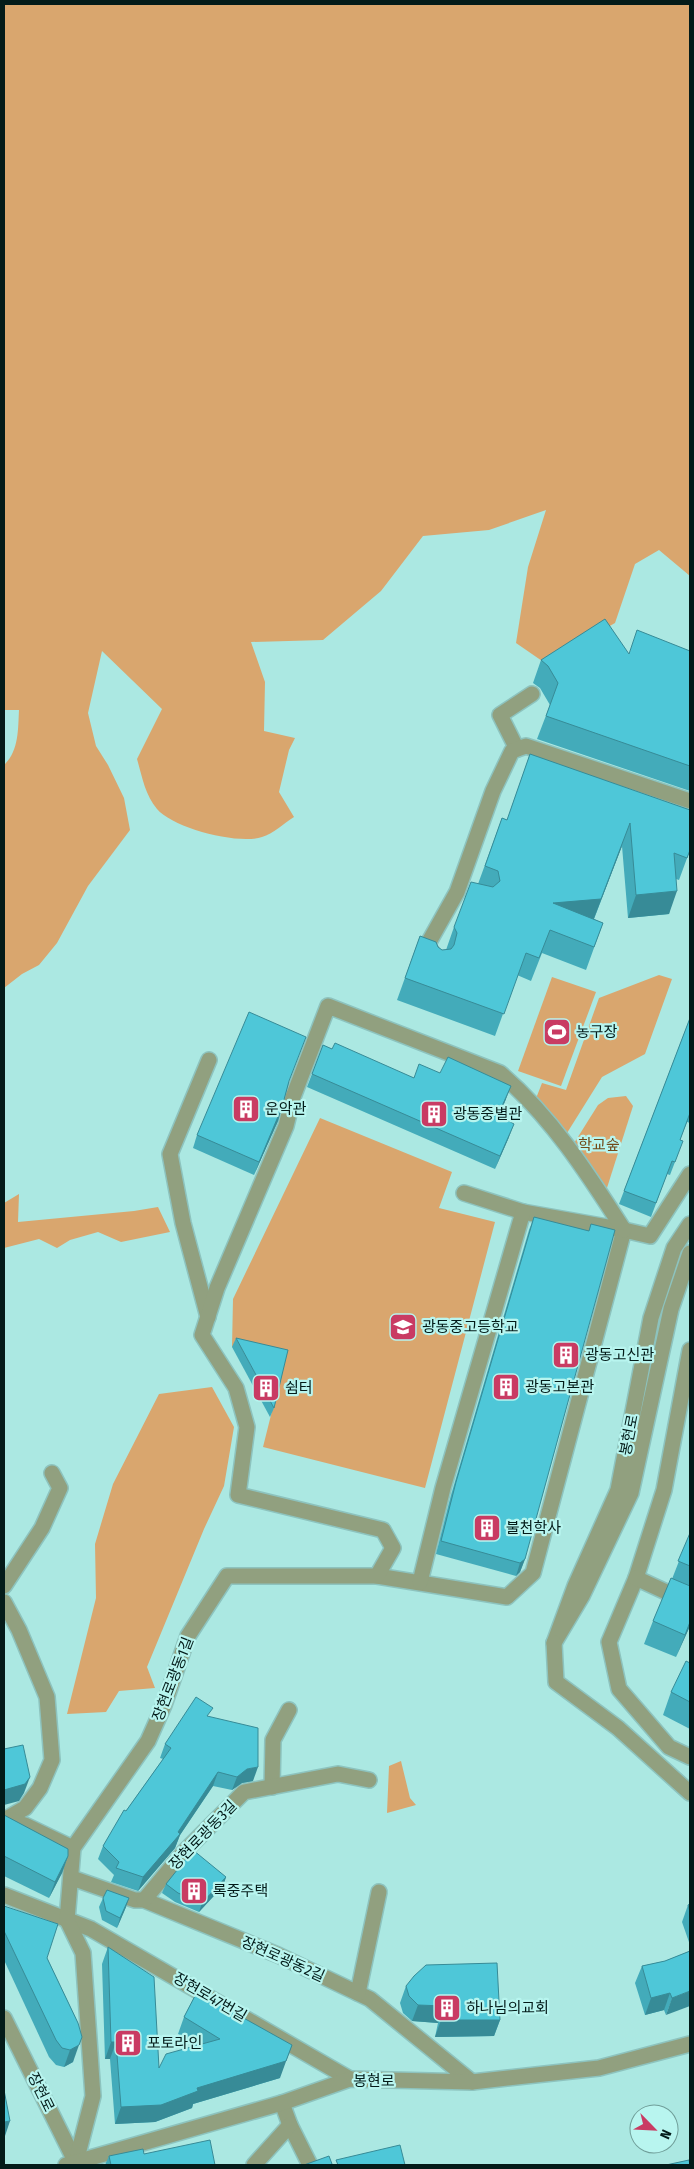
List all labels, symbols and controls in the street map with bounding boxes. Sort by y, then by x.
sports icon: 농구장 [542,1017,572,1047]
place label: 농구장 [576,1023,618,1041]
building icon: 운악관 [231,1094,261,1124]
building icon: 광동중별관 [419,1099,449,1129]
place label: 운악관 [265,1100,307,1118]
place label: 광동중별관 [453,1105,522,1123]
park label: 학교숲 [578,1136,620,1154]
school or university icon: 광동중고등학교 [388,1312,418,1342]
place label: 광동중고등학교 [422,1318,519,1336]
building icon: 광동고신관 [551,1340,581,1370]
place label: 광동고신관 [585,1346,654,1364]
building icon: 광동고본관 [491,1372,521,1402]
building icon: 쉼터 [251,1373,281,1403]
place label: 광동고본관 [525,1378,594,1396]
place label: 쉼터 [285,1379,313,1397]
street label: 봉현로 [616,1413,642,1457]
building icon: 불천학사 [472,1513,502,1543]
place label: 불천학사 [506,1519,561,1537]
street label: 장현로광동1길 [149,1634,197,1724]
street label: 장현로광동3길 [165,1797,241,1873]
building icon: 록중주택 [179,1876,209,1906]
place label: 록중주택 [213,1882,268,1900]
street label: 장현로광동2길 [238,1933,328,1985]
street label: 장현로47번길 [170,1969,250,2025]
building icon: 하나님의교회 [432,1993,462,2023]
place label: 하나님의교회 [466,1999,549,2017]
building icon: 포토라인 [113,2028,143,2058]
place label: 포토라인 [147,2034,202,2052]
street label: 장현로 [24,2069,58,2115]
street label: 봉현로 [353,2072,395,2090]
north arrow [629,2104,679,2154]
text: N [656,2127,675,2141]

